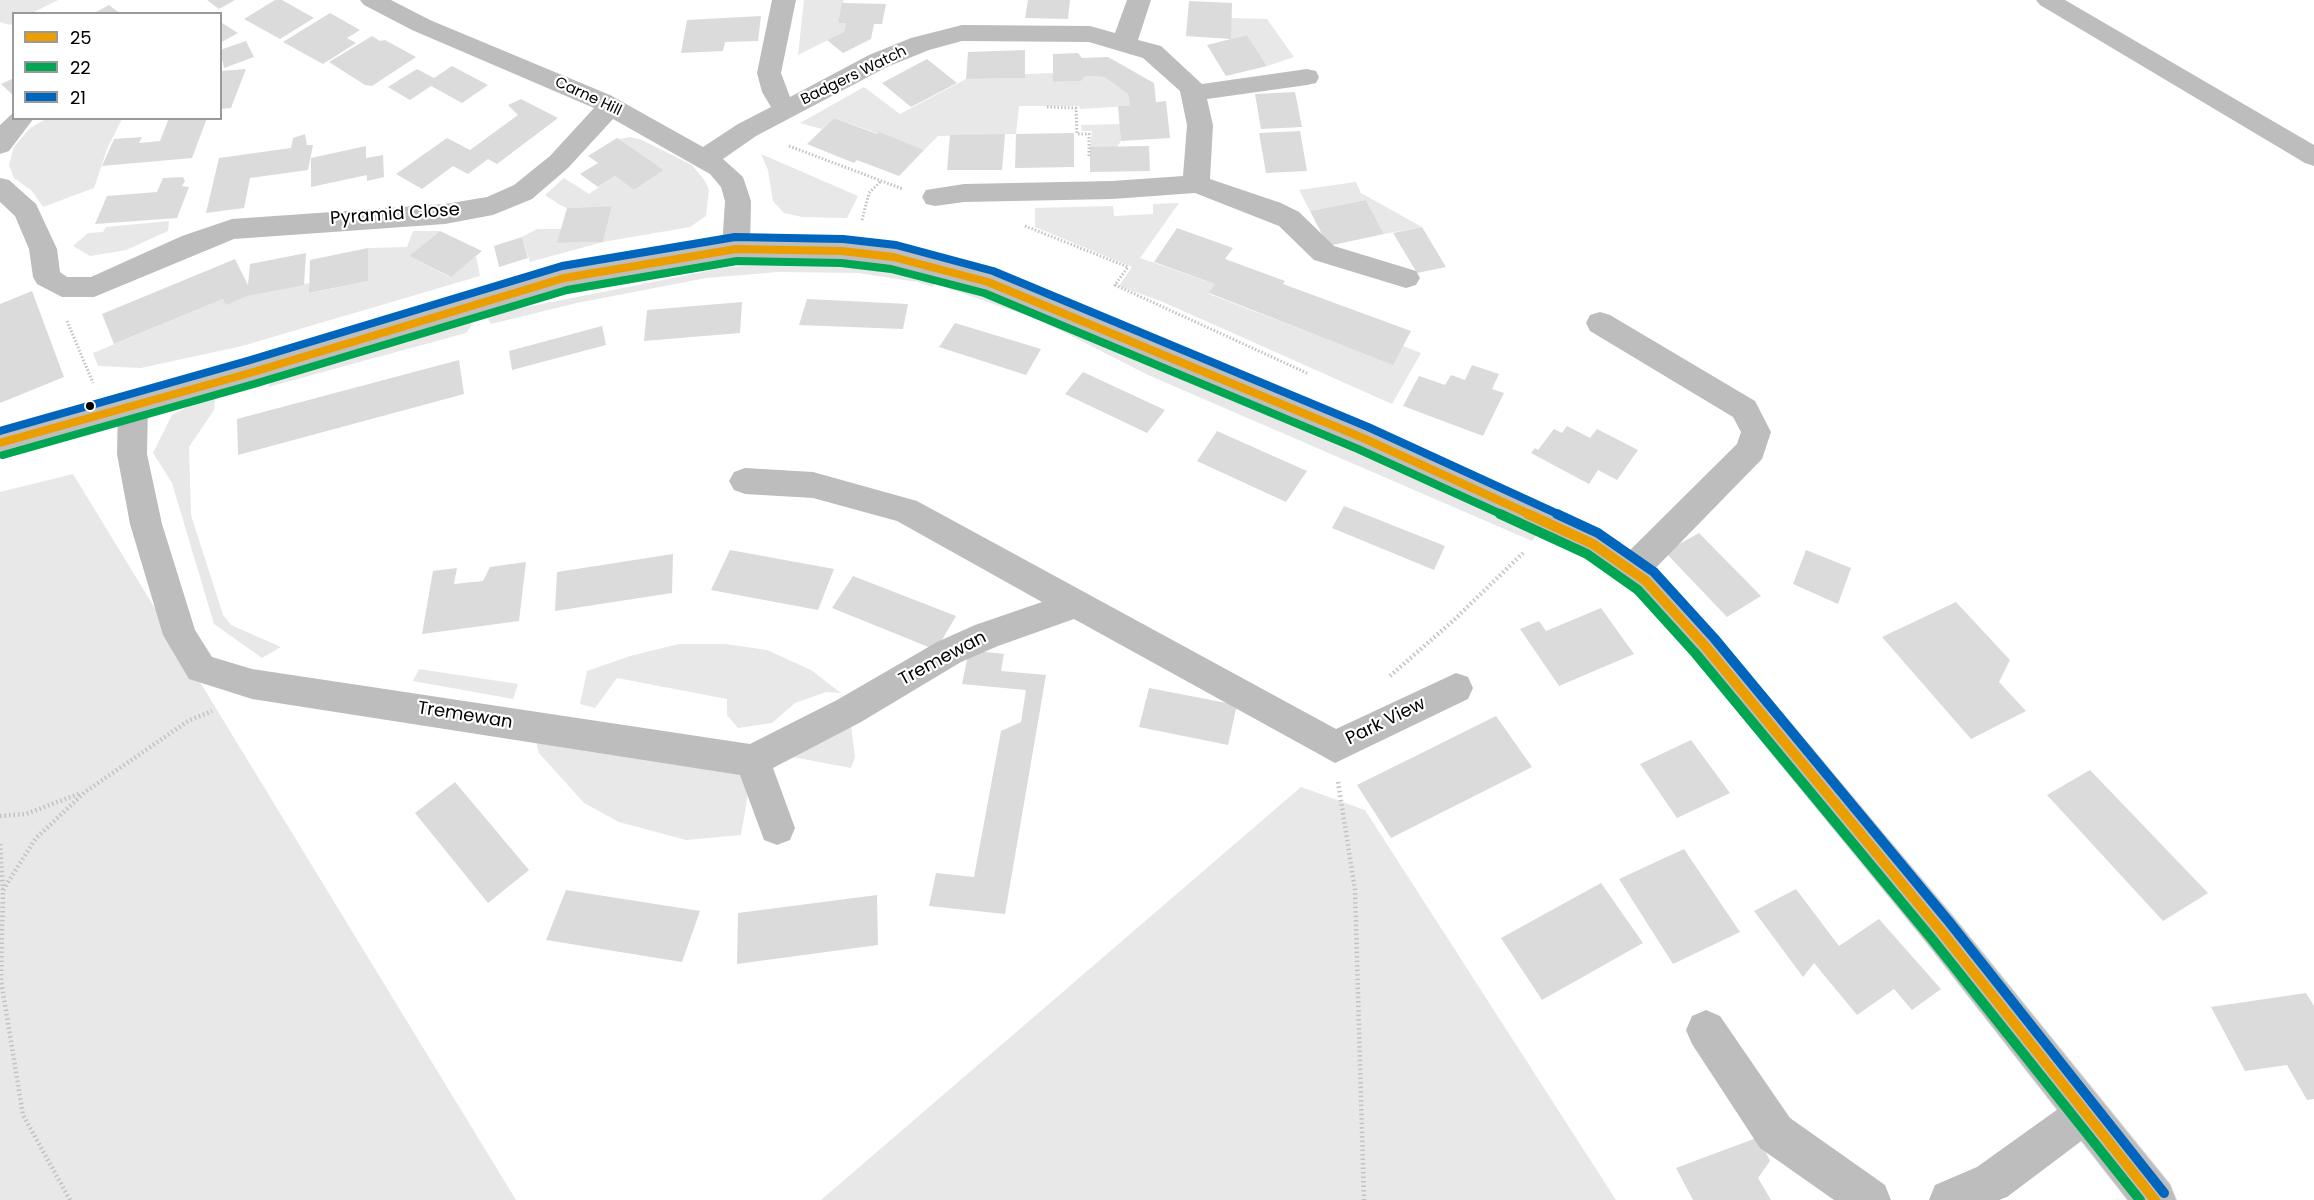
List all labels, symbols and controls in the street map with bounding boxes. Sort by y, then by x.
legend [12,12,222,120]
text: 25 [70,25,92,50]
street label: Badgers Watch [798,43,910,109]
text: 22 [70,55,91,80]
street label: Carne Hill [552,74,624,120]
text: 21 [70,85,86,110]
street label: Pyramid Close [330,200,460,230]
unlabelled marker [84,400,96,412]
street label: Tremewan [896,627,990,691]
street label: Park View [1343,693,1429,751]
street label: Tremewan [416,698,514,734]

